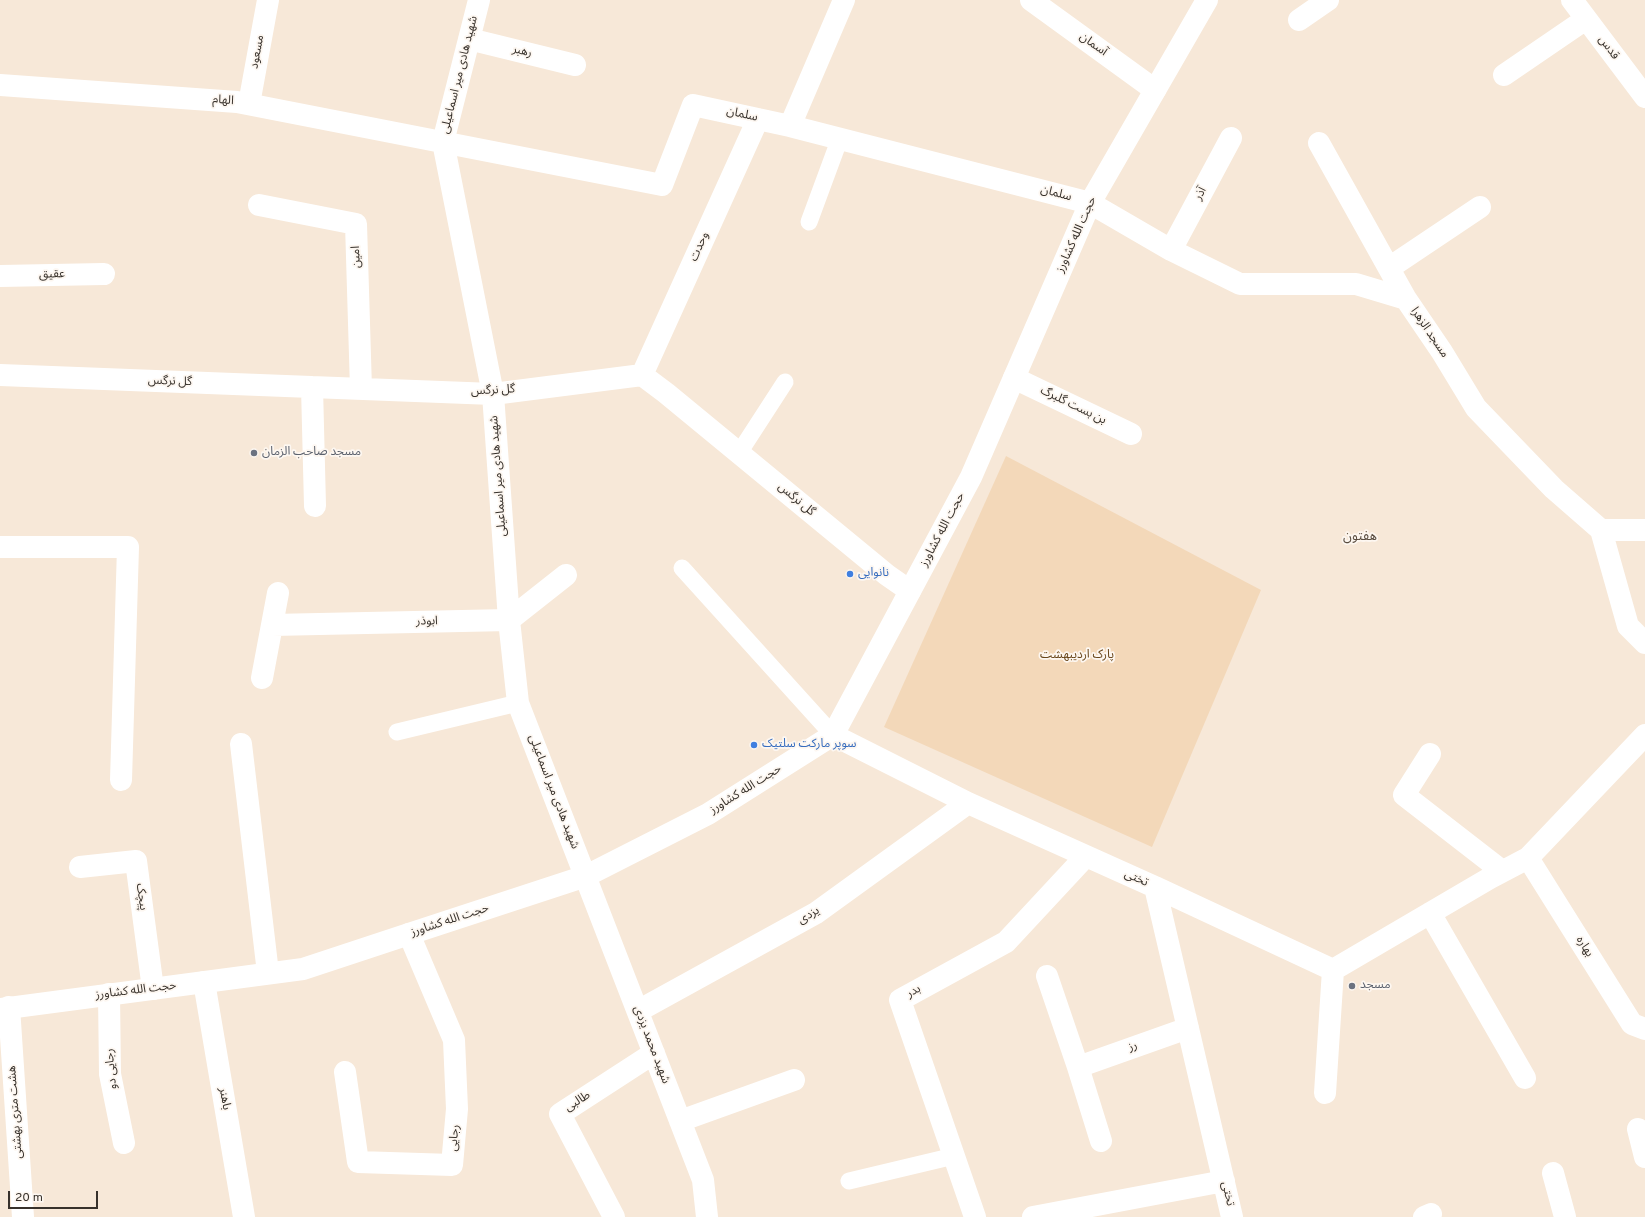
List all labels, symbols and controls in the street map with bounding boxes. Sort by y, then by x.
street label: شهید هادی میر اسماعیلی [438,14,482,136]
street label: آسمان [1076,30,1110,60]
street label: قدس [1594,33,1622,63]
street label: مسعود [248,34,268,70]
street label: رهبر [511,43,533,61]
street label: الهام [212,93,234,109]
street label: سلمان [725,105,759,125]
street label: سلمان [1039,183,1073,205]
street label: آذر [1192,185,1210,203]
street label: حجت الله کشاورز [1054,195,1100,275]
street label: وحدت [687,230,713,264]
street label: امین [349,246,365,268]
street label: عقیق [39,268,65,282]
street label: مسجد الزهرا [1407,305,1451,361]
street label: گل نرگس [148,374,192,390]
street label: گل نرگس [471,383,515,399]
street label: بن بست گلبرگ [1038,384,1108,428]
street label: شهید هادی میر اسماعیلی [488,415,510,537]
place label: مسجد صاحب الزمان [262,446,361,460]
marker: مسجد صاحب الزمان [249,448,259,458]
street label: گل نرگس [774,480,818,520]
street label: حجت الله کشاورز [917,491,969,569]
district label: هفتون [1343,529,1377,545]
place label: نانوایی [858,567,889,581]
marker: نانوایی [845,569,855,579]
street label: ابوذر [416,615,438,629]
park label: پارک اردیبهشت [1040,649,1114,663]
street label: شهید هادی میر اسماعیلی [525,733,581,851]
place label: سوپر مارکت سلتیک [762,738,856,752]
marker: سوپر مارکت سلتیک [749,740,759,750]
street label: حجت الله کشاورز [708,762,784,818]
street label: تختی [1122,867,1150,891]
street label: پیچک [132,882,150,912]
street label: حجت الله کشاورز [409,902,491,940]
street label: یزدی [796,904,822,928]
street label: بهاره [1572,934,1596,960]
street label: حجت الله کشاورز [95,979,177,1003]
place label: مسجد [1360,979,1391,993]
marker: مسجد [1347,981,1357,991]
street label: بدر [904,982,924,1002]
street label: شهید محمد یزدی [630,1004,672,1086]
street label: رز [1126,1039,1140,1055]
street label: رجایی دو [103,1048,121,1090]
street label: هشت متری بهشتی [6,1065,26,1159]
street label: باهنر [215,1087,233,1111]
street label: طالبی [562,1089,594,1115]
street label: رجایی [447,1124,463,1152]
street label: تختی [1217,1180,1237,1208]
scale bar [10,1183,100,1209]
text: 20 m [15,1190,43,1206]

